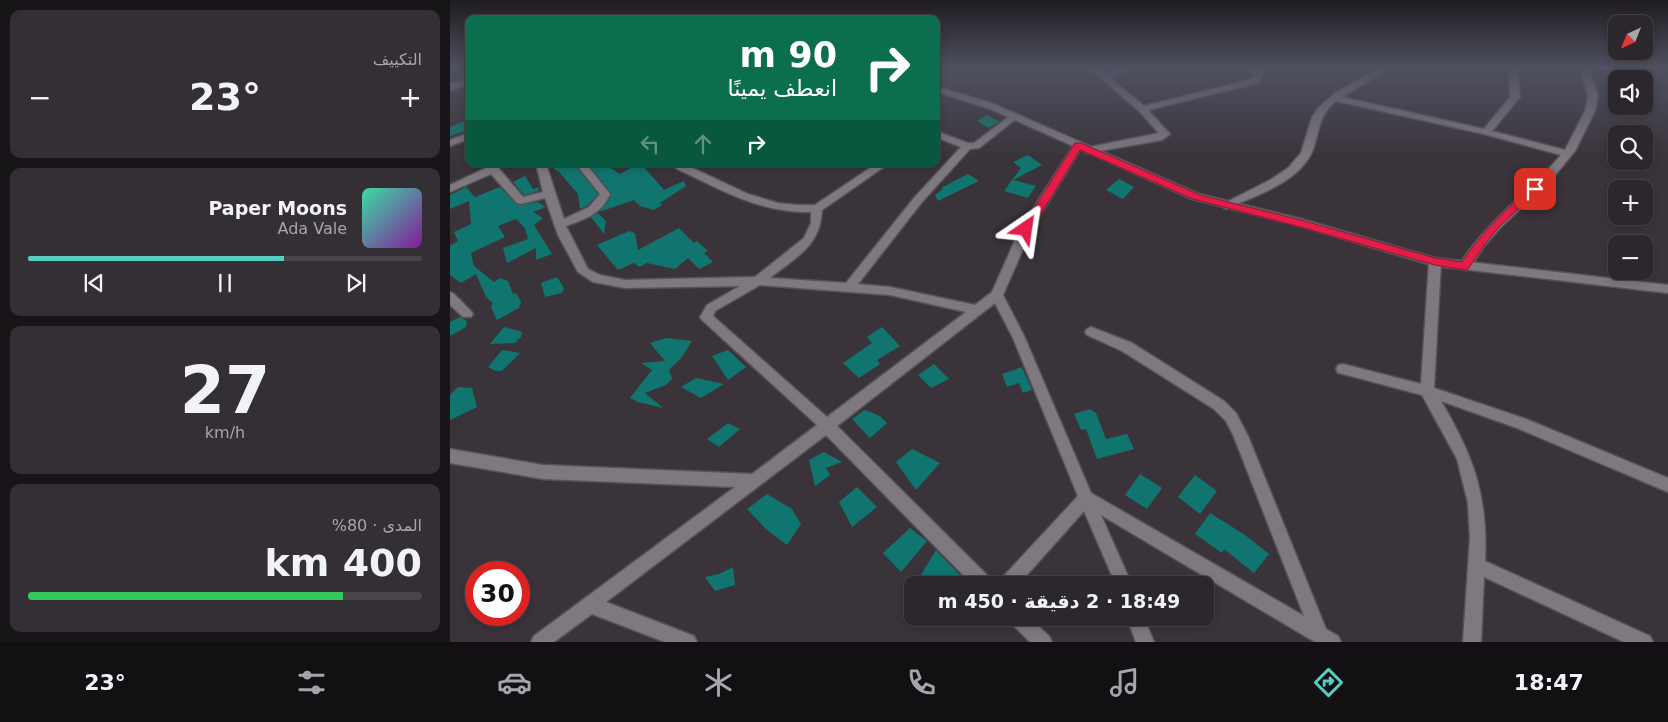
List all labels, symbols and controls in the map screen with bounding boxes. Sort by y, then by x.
north arrow [1608,15,1652,60]
map controls [1608,15,1653,280]
text: 90 m [740,35,837,75]
icon: right [855,35,920,100]
text: التكييف [373,50,422,69]
button: sound [1608,70,1653,115]
text: 23° [189,75,261,119]
text: انعطف يمينًا [728,76,837,101]
text: − [28,81,51,114]
text: + [399,81,422,114]
button: search [1608,125,1653,170]
icon: left [636,130,664,158]
icon: ahead [689,130,717,158]
icon: right [742,130,770,158]
pin [1514,168,1556,210]
icon: arrive [1521,175,1549,203]
button: + [1608,180,1653,225]
text: Paper Moons [208,197,347,219]
position arrow [999,202,1051,254]
text: Ada Vale [277,219,347,238]
button: − [1608,235,1653,280]
icon: previous [80,269,108,297]
icon: pause [211,269,239,297]
icon: next [342,269,370,297]
text: 27 [180,353,270,428]
text: km/h [205,423,245,442]
text: المدى · 80% [332,516,422,535]
text: 400 km [265,541,422,585]
speed limit sign: 30 [465,561,530,626]
text: 18:49 · 2 دقيقة · 450 m [938,590,1180,612]
icon: filters [294,665,329,700]
icon: car [497,665,532,700]
icon: climate [701,665,736,700]
icon: phone [904,665,939,700]
icon: music [1107,665,1142,700]
icon: directions [1311,665,1346,700]
text: 23° [84,670,126,695]
text: 18:47 [1514,670,1584,695]

